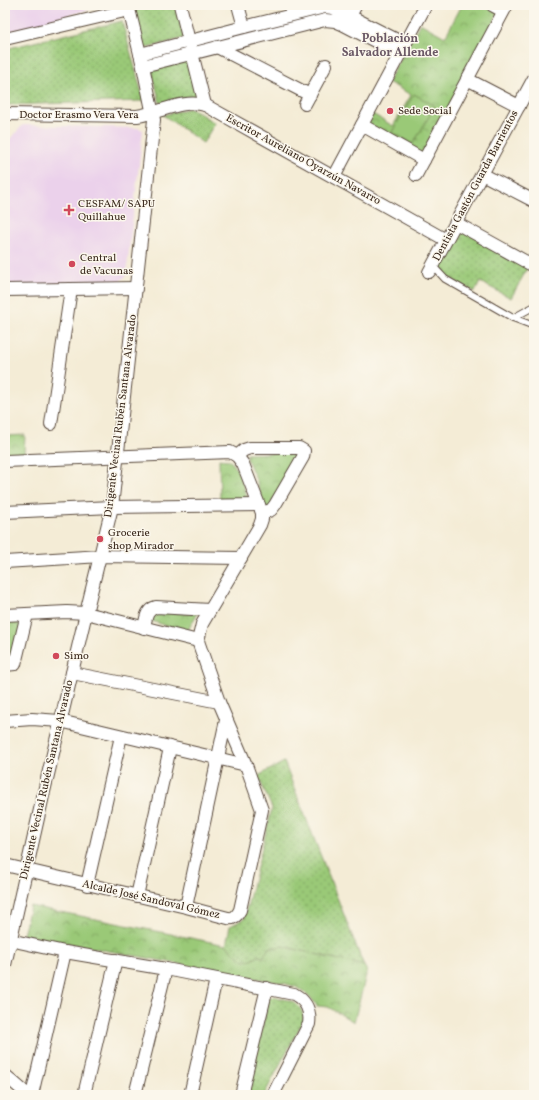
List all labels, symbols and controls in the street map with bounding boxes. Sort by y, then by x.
district label: Población Salvador Allende [342,31,438,61]
place label: Sede Social [398,104,452,119]
marker: Sede Social [385,106,395,116]
street label: Doctor Erasmo Vera Vera [19,108,139,123]
street label: Dentista Gastón Guarda Barrientos [430,108,522,264]
street label: Escritor Aureliano Oyarzún Navarro [223,111,383,209]
place label: CESFAM/ SAPU Quillahue [78,197,155,225]
marker: CESFAM/ SAPU Quillahue [63,204,75,216]
place label: Central de Vacunas [80,251,133,279]
marker: Central de Vacunas [67,259,77,269]
street label: Dirigente Vecinal Rubén Santana Alvarado [101,313,141,519]
place label: Grocerie shop Mirador [108,526,174,554]
marker: Grocerie shop Mirador [95,534,105,544]
place label: Simo [64,649,89,664]
marker: Simo [51,651,61,661]
street label: Dirigente Vecinal Rubén Santana Alvarado [17,678,77,881]
street label: Alcalde José Sandoval Gómez [81,877,222,923]

